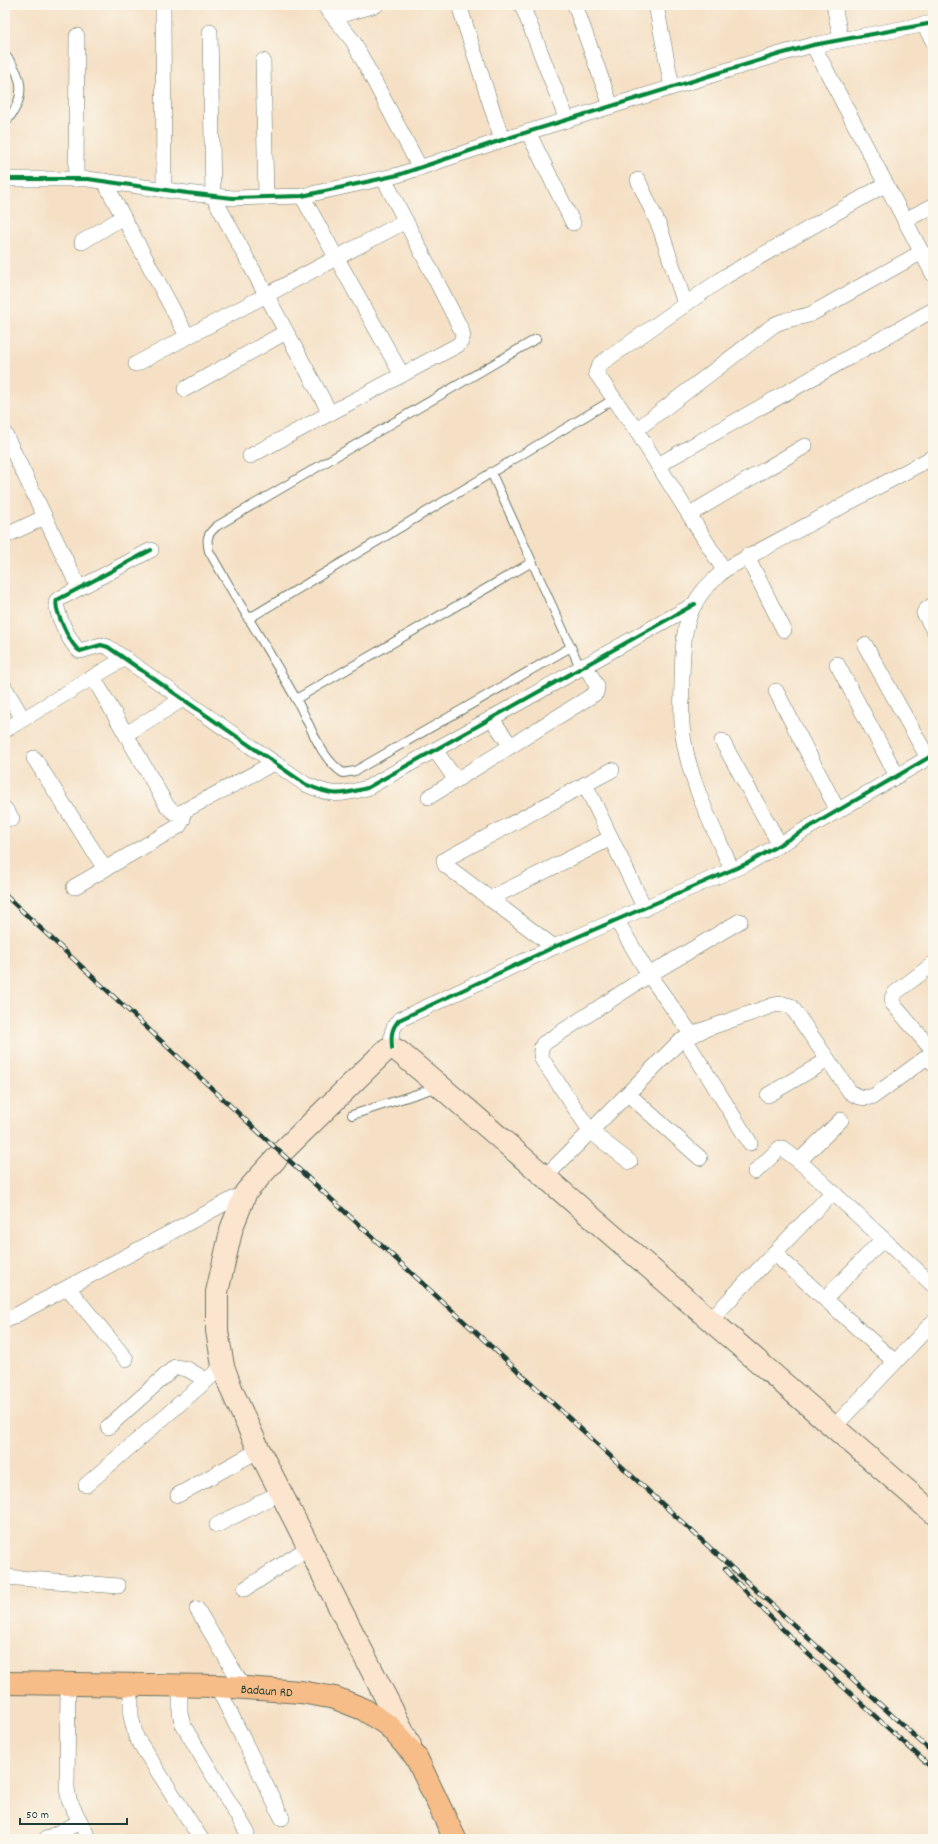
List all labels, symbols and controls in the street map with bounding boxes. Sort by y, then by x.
street label: Badaun RD [240,1681,294,1703]
scale bar [20,1800,127,1826]
text: 50 m [26,1807,49,1824]

